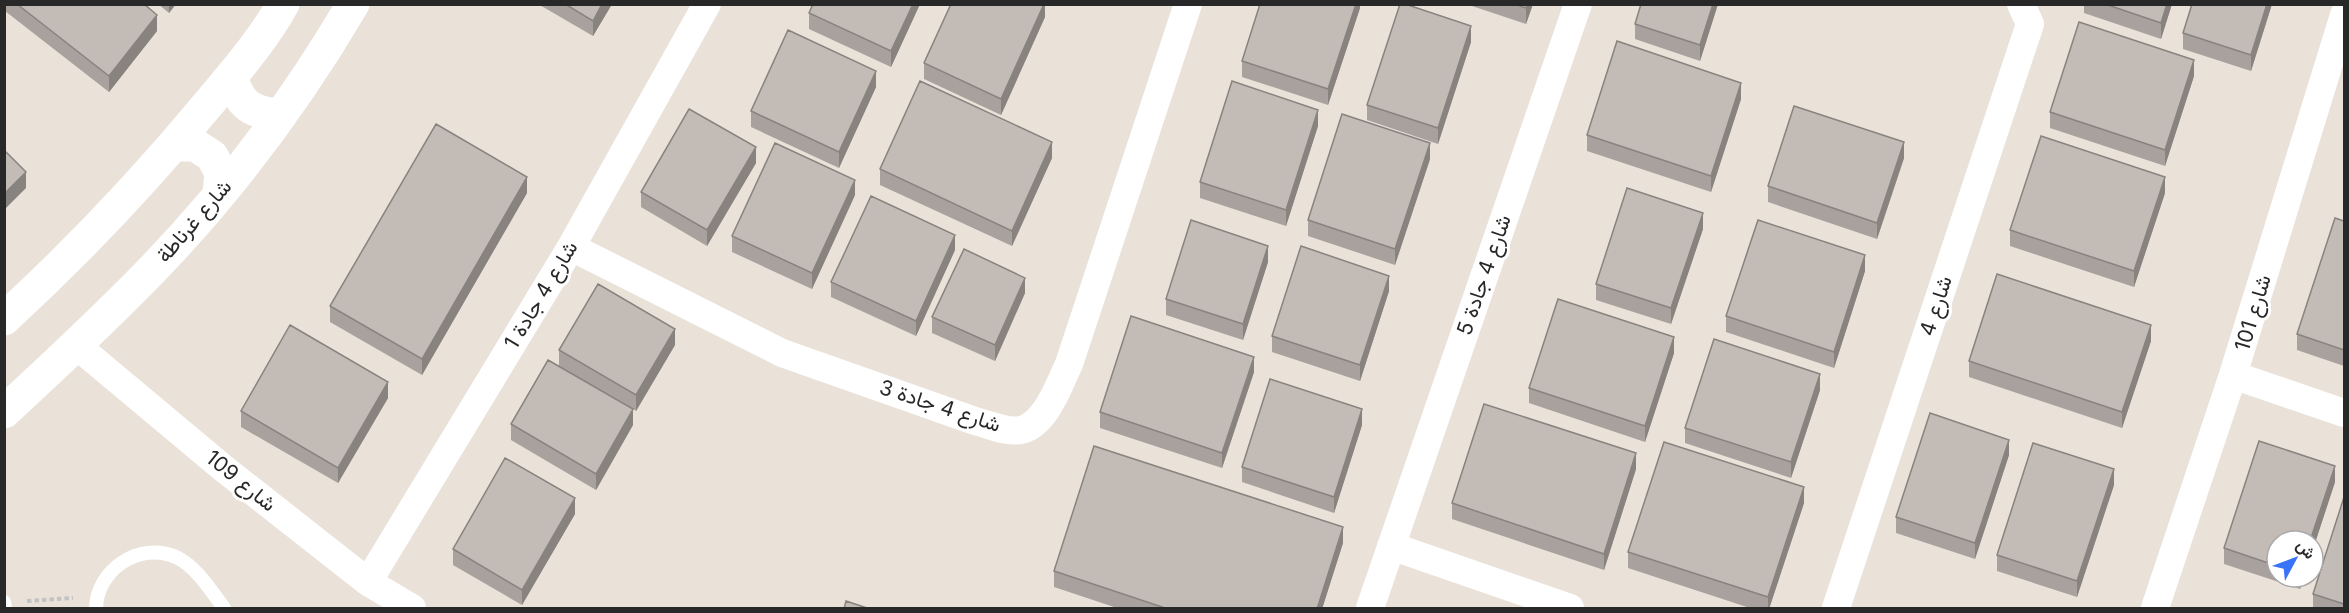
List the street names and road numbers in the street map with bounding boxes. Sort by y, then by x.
street label: شارع غرناطة [151,174,238,269]
street label: شارع 4 جادة 5 [1451,211,1518,339]
street label: شارع 4 جادة 1 [499,236,584,354]
street label: شارع 101 [2229,272,2278,355]
street label: شارع 4 [1914,273,1959,340]
street label: شارع 4 جادة 3 [876,374,1004,439]
street label: شارع 109 [200,445,281,518]

